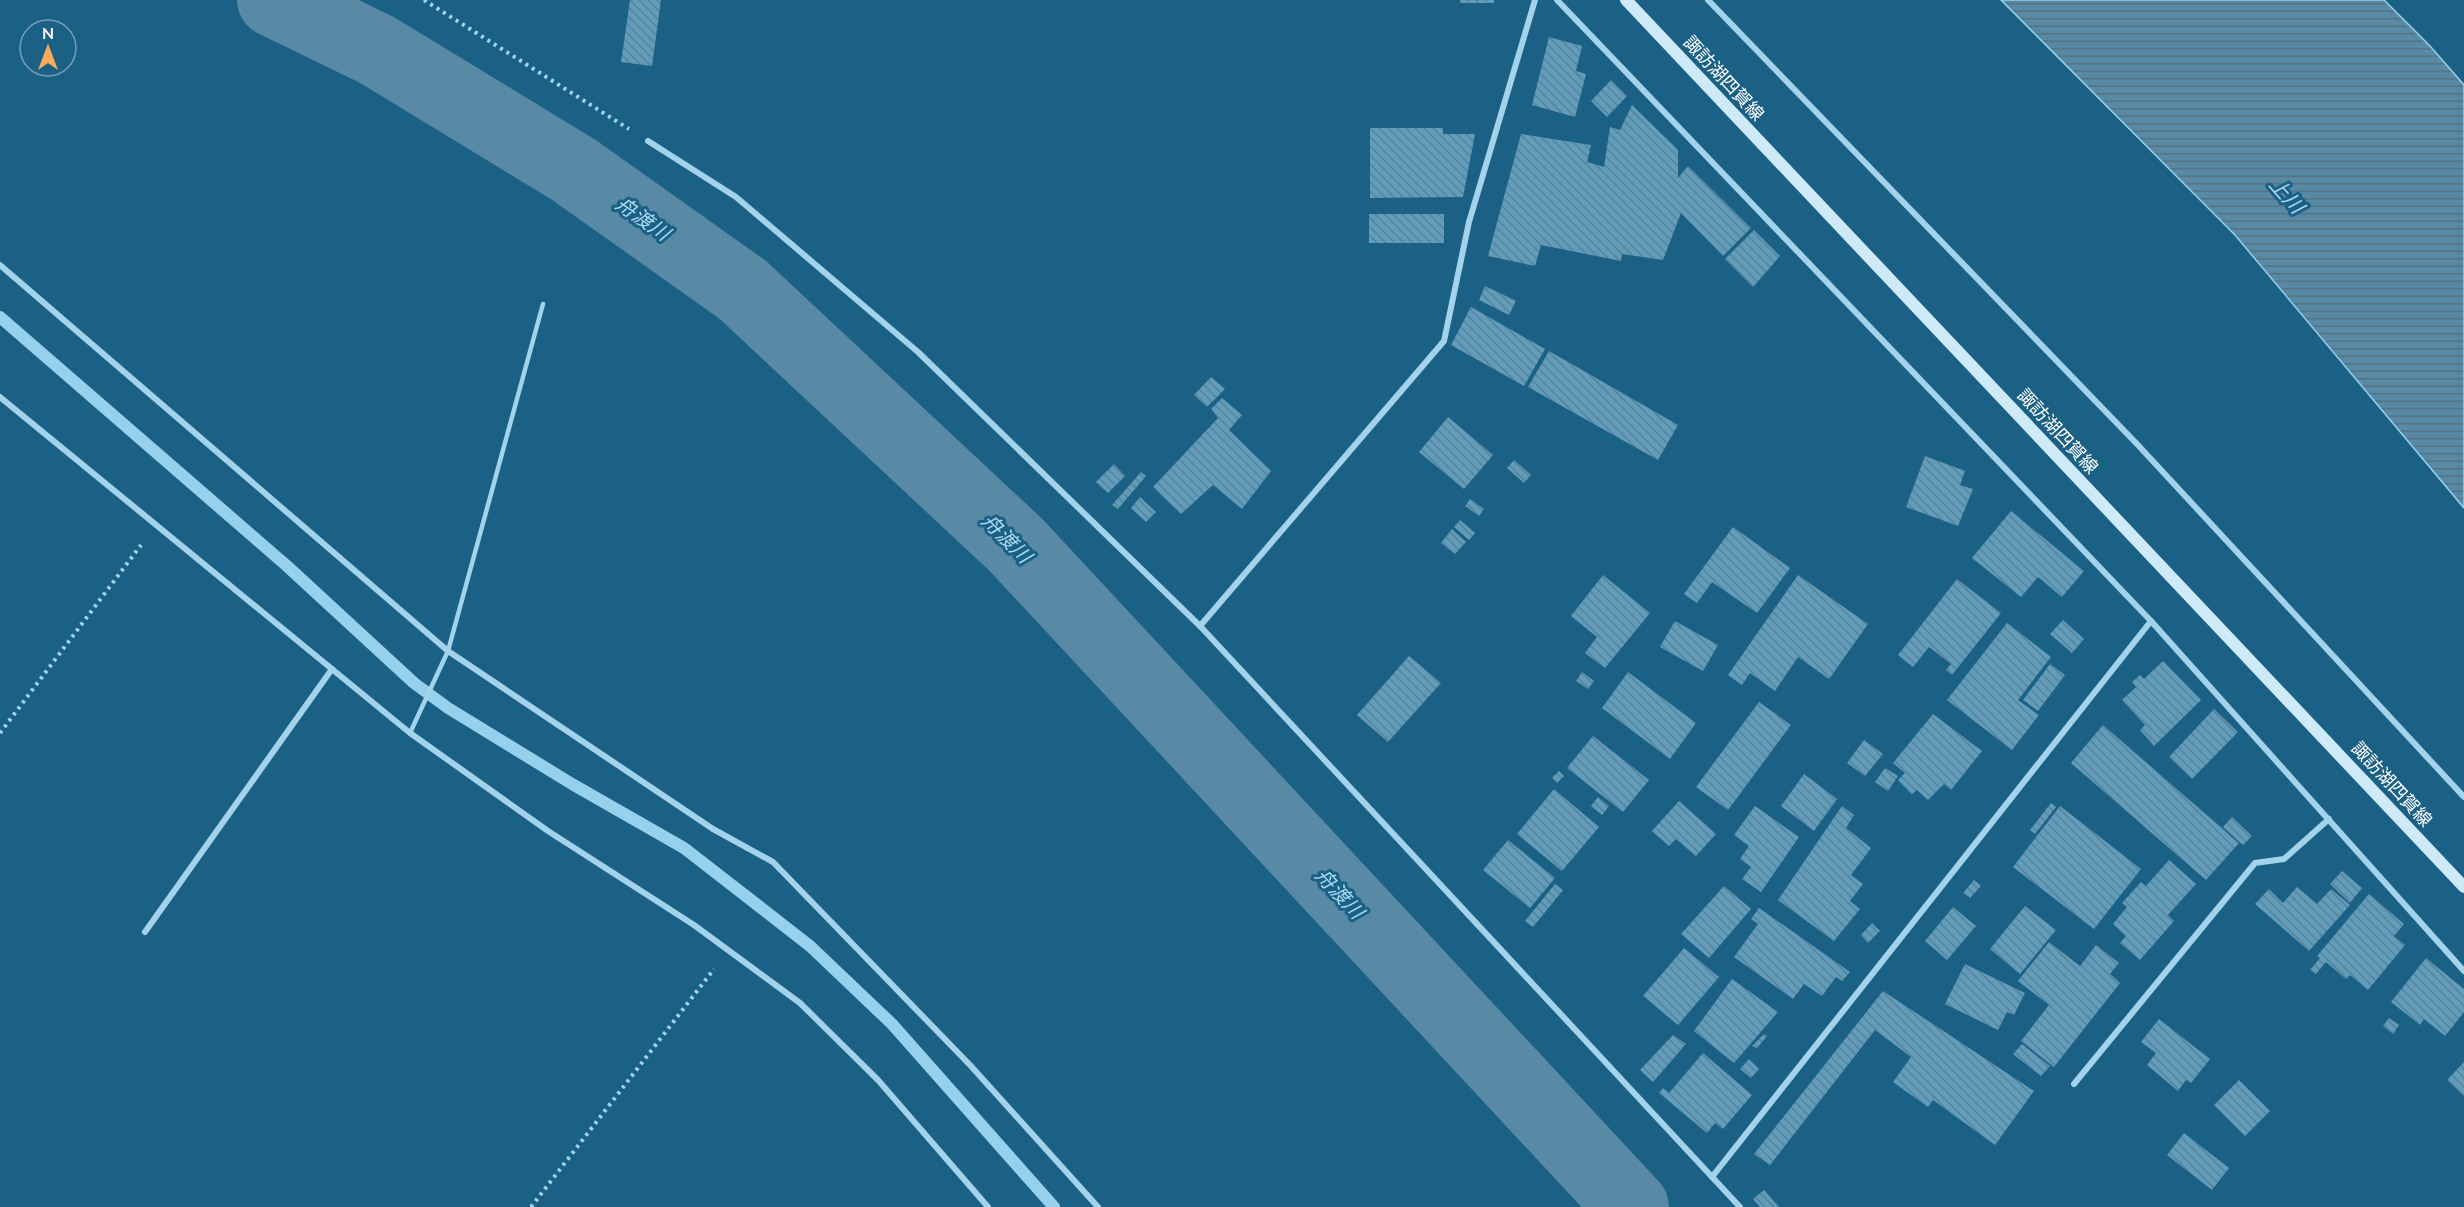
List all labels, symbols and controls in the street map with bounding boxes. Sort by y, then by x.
north arrow [18,18,78,78]
text: N [42,23,54,43]
street label: 諏訪湖四賀線 [1679,31,1769,125]
water label: 上川 [2264,172,2311,220]
water label: 舟渡川 [611,191,676,247]
street label: 諏訪湖四賀線 [2013,384,2103,478]
water label: 舟渡川 [977,508,1038,569]
street label: 諏訪湖四賀線 [2347,737,2437,831]
water label: 舟渡川 [1310,863,1371,925]

